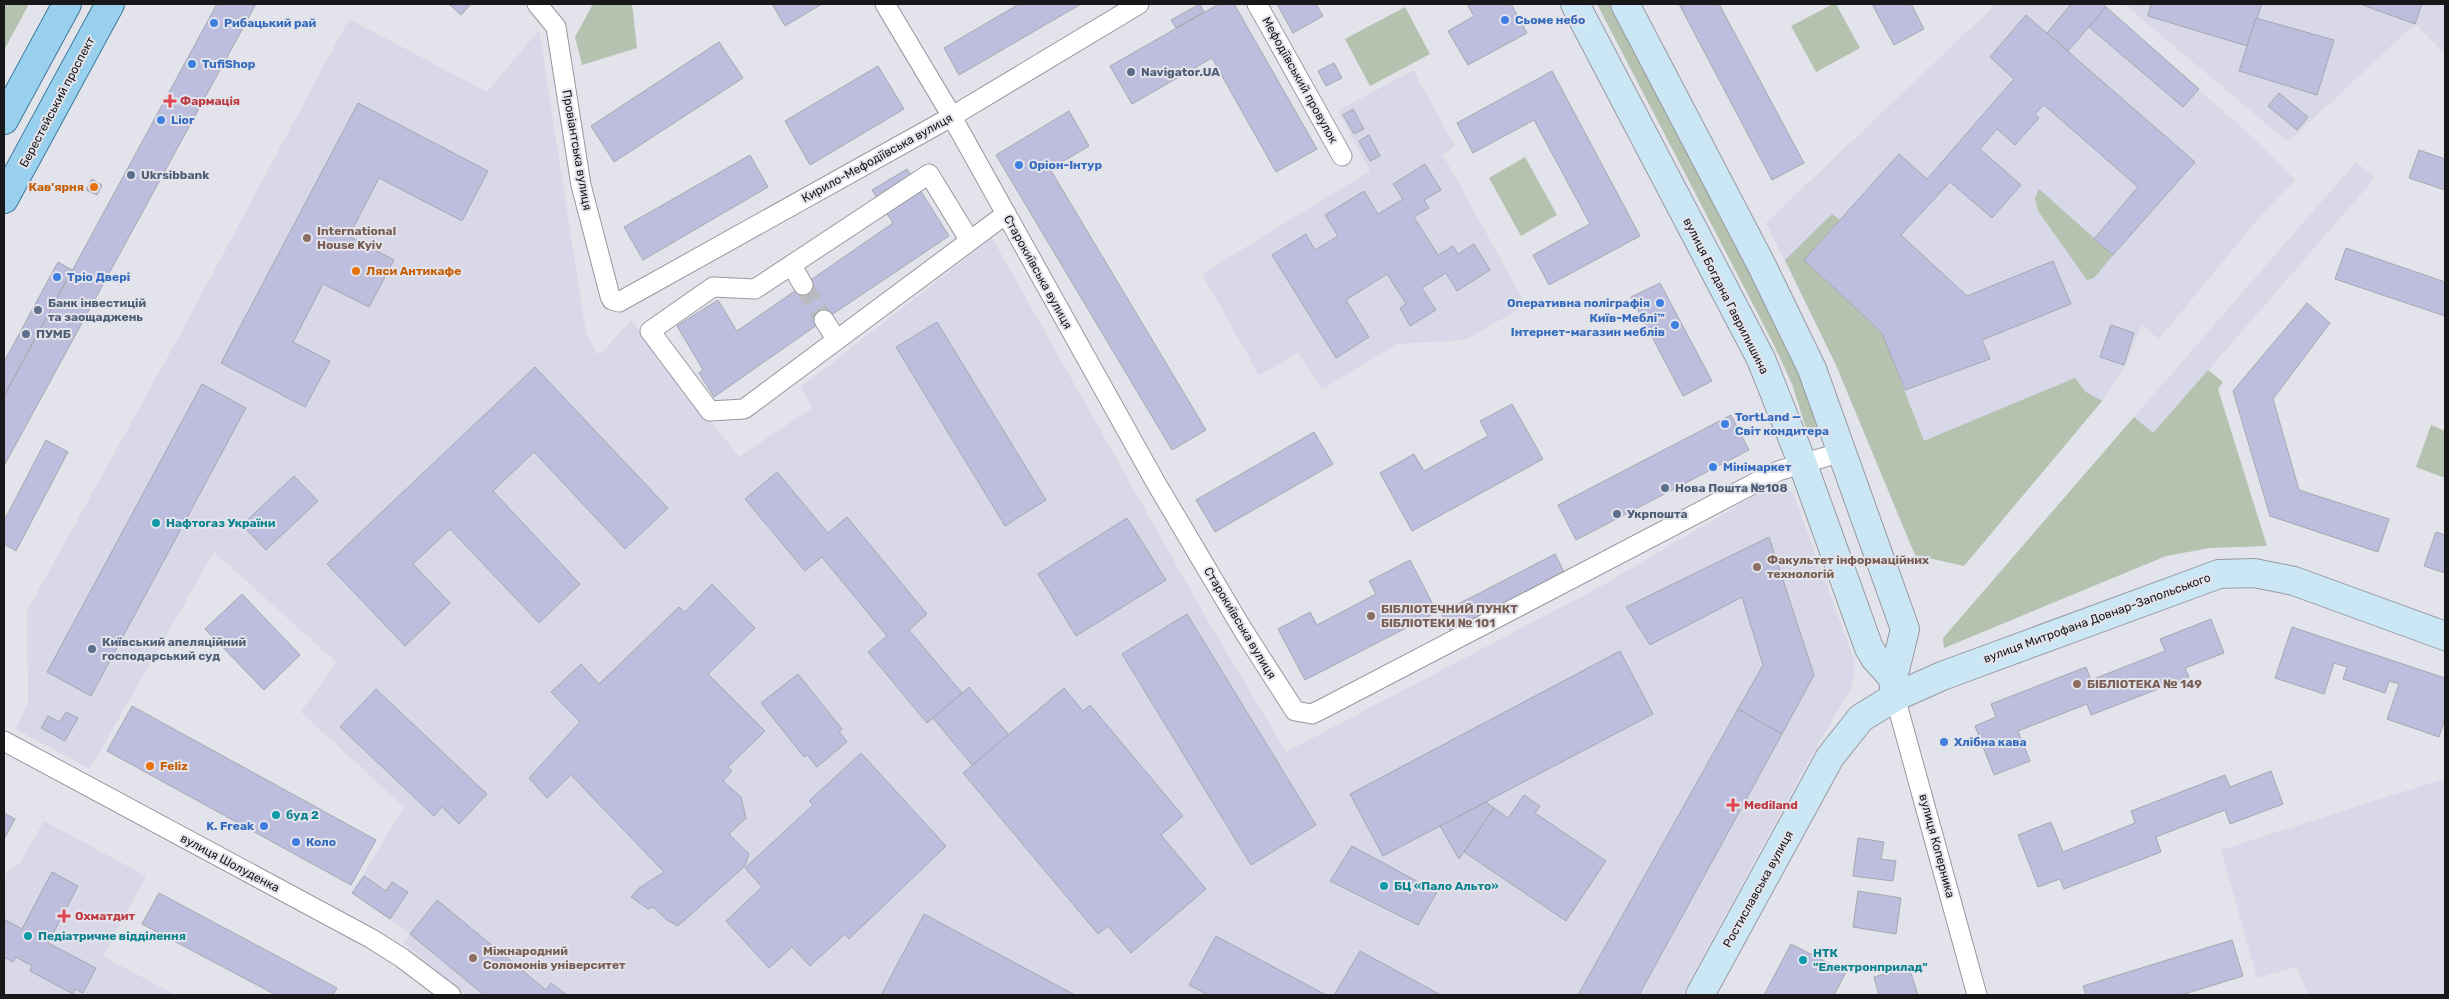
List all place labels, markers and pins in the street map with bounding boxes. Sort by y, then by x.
place label: Сьоме небо [1515,13,1585,27]
marker: Сьоме небо [1499,14,1511,26]
place label: Рибацький рай [224,16,317,30]
marker: Рибацький рай [208,17,220,29]
place label: TufiShop [202,57,256,71]
marker: TufiShop [186,58,198,70]
place label: Navigator.UA [1141,65,1220,79]
marker: Navigator.UA [1125,66,1137,78]
place label: Фармація [180,94,240,108]
marker: Фармація [164,95,176,107]
place label: Lior [171,113,195,127]
marker: Lior [155,114,167,126]
place label: Оріон-Інтур [1029,158,1102,172]
marker: Оріон-Інтур [1013,159,1025,171]
place label: Ukrsibbank [141,168,209,182]
marker: Ukrsibbank [125,169,137,181]
place label: Кав'ярня [29,180,84,194]
marker: Кав'ярня [88,181,100,193]
place label: International House Kyiv [317,224,396,252]
marker: International House Kyiv [301,232,313,244]
place label: Ляси Антикафе [366,264,461,278]
marker: Ляси Антикафе [350,265,362,277]
place label: Тріо Двері [67,270,130,284]
marker: Тріо Двері [51,271,63,283]
place label: Банк інвестицій та заощаджень [48,296,147,324]
place label: Оперативна поліграфія [1507,296,1650,310]
marker: Оперативна поліграфія [1654,297,1666,309]
marker: Банк інвестицій та заощаджень [32,304,44,316]
place label: Київ-Меблі™ Інтернет-магазин меблів [1511,311,1665,339]
marker: Київ-Меблі™ Інтернет-магазин меблів [1669,319,1681,331]
place label: ПУМБ [36,327,71,341]
marker: ПУМБ [20,328,32,340]
place label: TortLand — Світ кондитера [1735,410,1829,438]
marker: TortLand — Світ кондитера [1719,418,1731,430]
place label: Мінімаркет [1723,460,1792,474]
marker: Мінімаркет [1707,461,1719,473]
place label: Нова Пошта №108 [1675,481,1788,495]
marker: Нова Пошта №108 [1659,482,1671,494]
place label: Укрпошта [1627,507,1688,521]
marker: Укрпошта [1611,508,1623,520]
place label: Нафтогаз України [166,516,276,530]
marker: Нафтогаз України [150,517,162,529]
place label: Факультет інформаційних технологій [1767,553,1929,581]
marker: Факультет інформаційних технологій [1751,561,1763,573]
place label: БІБЛІОТЕЧНИЙ ПУНКТ БІБЛІОТЕКИ № 101 [1381,602,1518,630]
marker: БІБЛІОТЕЧНИЙ ПУНКТ БІБЛІОТЕКИ № 101 [1365,610,1377,622]
place label: Київський апеляційний господарський суд [102,635,246,663]
marker: Київський апеляційний господарський суд [86,643,98,655]
place label: БІБЛІОТЕКА № 149 [2087,677,2202,691]
marker: БІБЛІОТЕКА № 149 [2071,678,2083,690]
place label: Хлібна кава [1954,735,2027,749]
marker: Хлібна кава [1938,736,1950,748]
place label: Feliz [160,759,188,773]
marker: Feliz [144,760,156,772]
marker: Mediland [1726,798,1740,812]
place label: Mediland [1744,798,1798,812]
place label: буд 2 [286,808,319,822]
marker: буд 2 [270,809,282,821]
place label: K. Freak [206,819,254,833]
marker: K. Freak [258,820,270,832]
place label: Коло [306,835,336,849]
marker: Коло [290,836,302,848]
place label: БЦ «Пало Альто» [1394,879,1499,893]
marker: БЦ «Пало Альто» [1378,880,1390,892]
marker: Охматдит [57,909,71,923]
place label: Охматдит [75,909,135,923]
place label: Педіатричне відділення [38,929,186,943]
marker: Педіатричне відділення [22,930,34,942]
place label: Міжнародний Соломонів університет [483,944,626,972]
place label: НТК "Електронприлад" [1813,946,1928,974]
marker: Міжнародний Соломонів університет [467,952,479,964]
marker: НТК "Електронприлад" [1797,954,1809,966]

